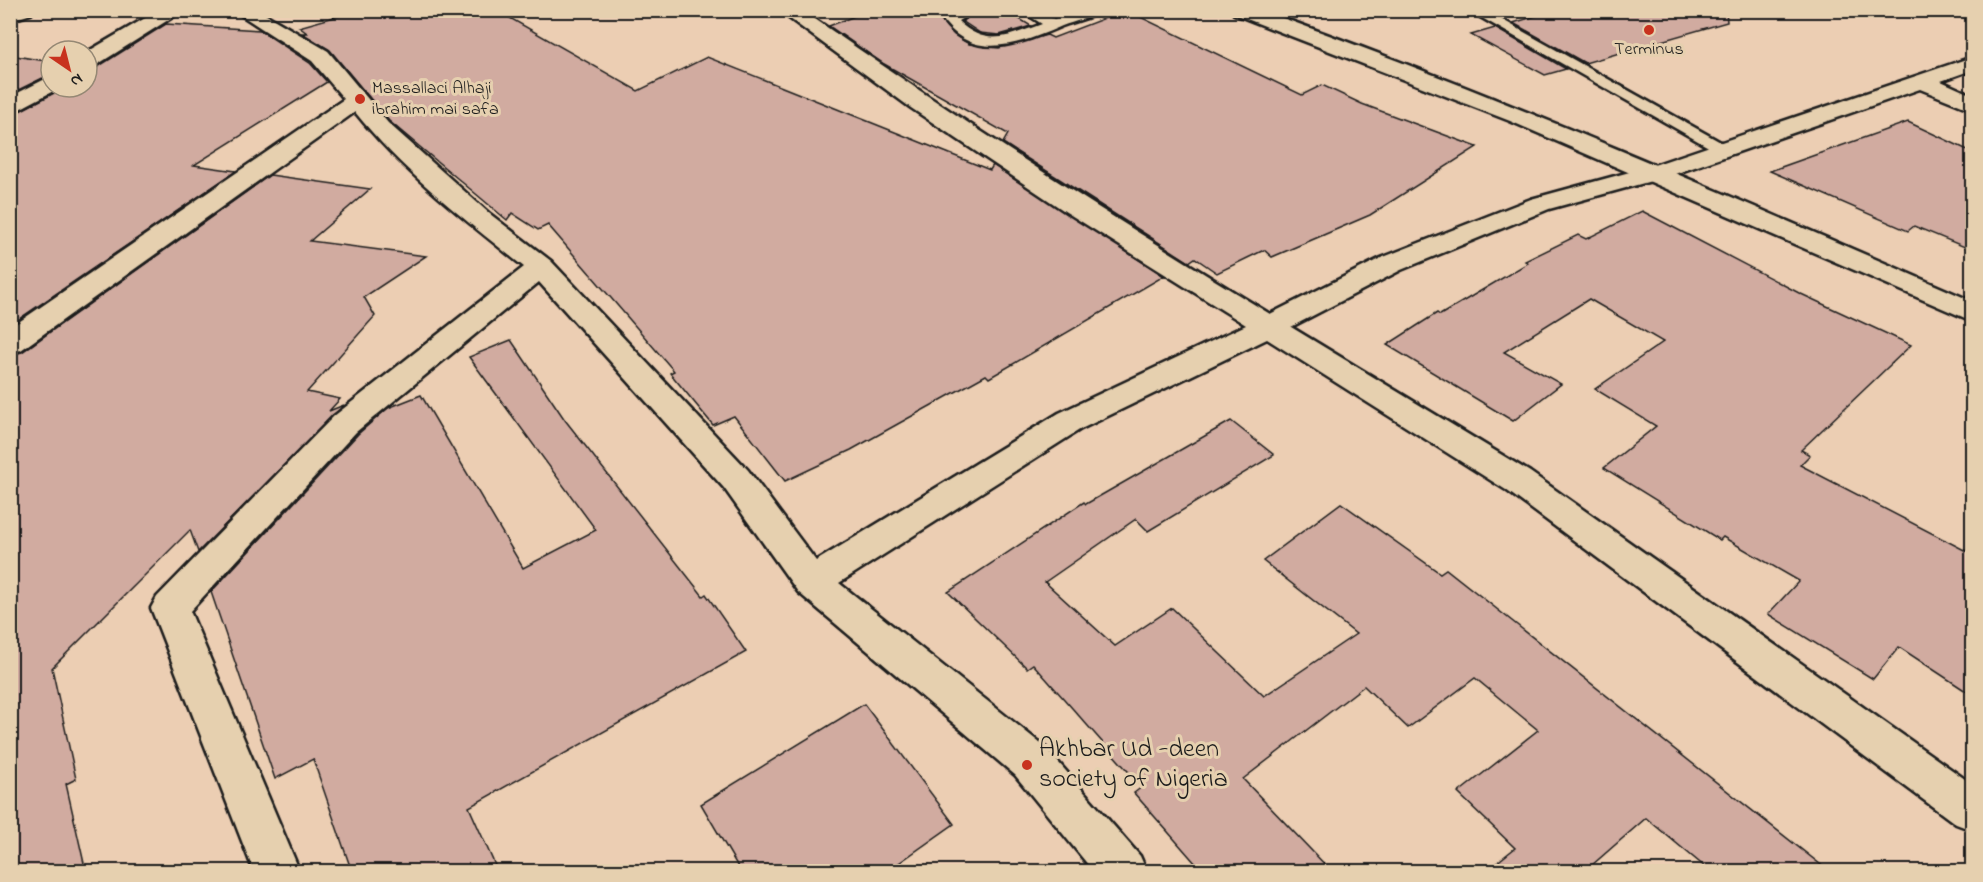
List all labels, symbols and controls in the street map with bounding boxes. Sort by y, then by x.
marker: Terminus [1642,23,1656,37]
place label: Terminus [1614,37,1684,63]
north arrow [39,39,99,99]
text: N [65,67,88,93]
place label: Massallaci Alhaji ibrahim mai safa [372,76,499,123]
marker: Massallaci Alhaji ibrahim mai safa [353,92,367,106]
place label: Akhbar Ud -deen society of Nigeria [1039,731,1228,799]
marker: Akhbar Ud -deen society of Nigeria [1020,758,1034,772]

